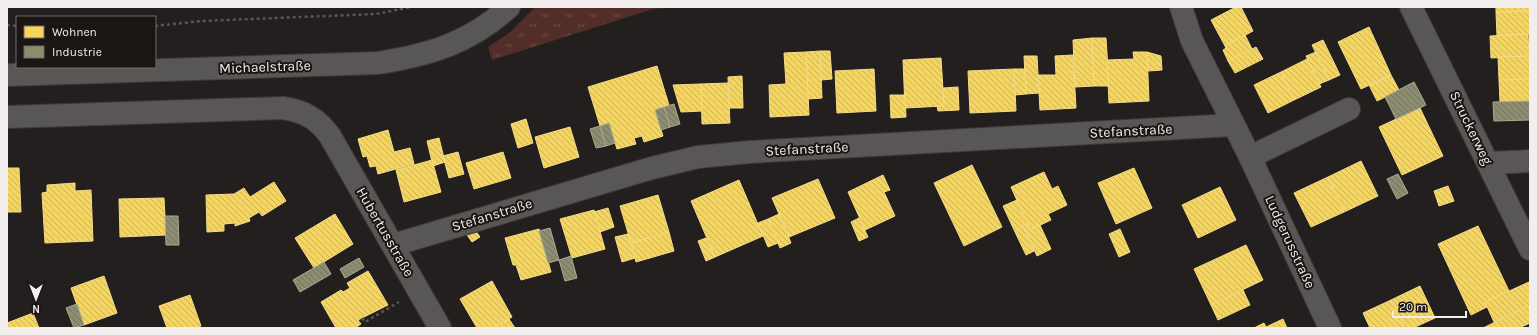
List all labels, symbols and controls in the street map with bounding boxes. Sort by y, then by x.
legend [16,16,156,68]
text: Wohnen [52,25,97,39]
text: Industrie [52,45,102,59]
street label: Michaelstraße [219,57,311,77]
street label: Struckerweg [1446,88,1496,168]
street label: Stefanstraße [1089,120,1173,142]
street label: Stefanstraße [765,138,849,160]
street label: Hubertusstraße [352,184,418,280]
street label: Ludgerusstraße [1261,193,1319,291]
street label: Stefanstraße [450,195,534,235]
north arrow [16,279,56,319]
scale bar [1393,293,1466,319]
text: 20 m [1399,300,1427,314]
text: N [32,302,40,315]

